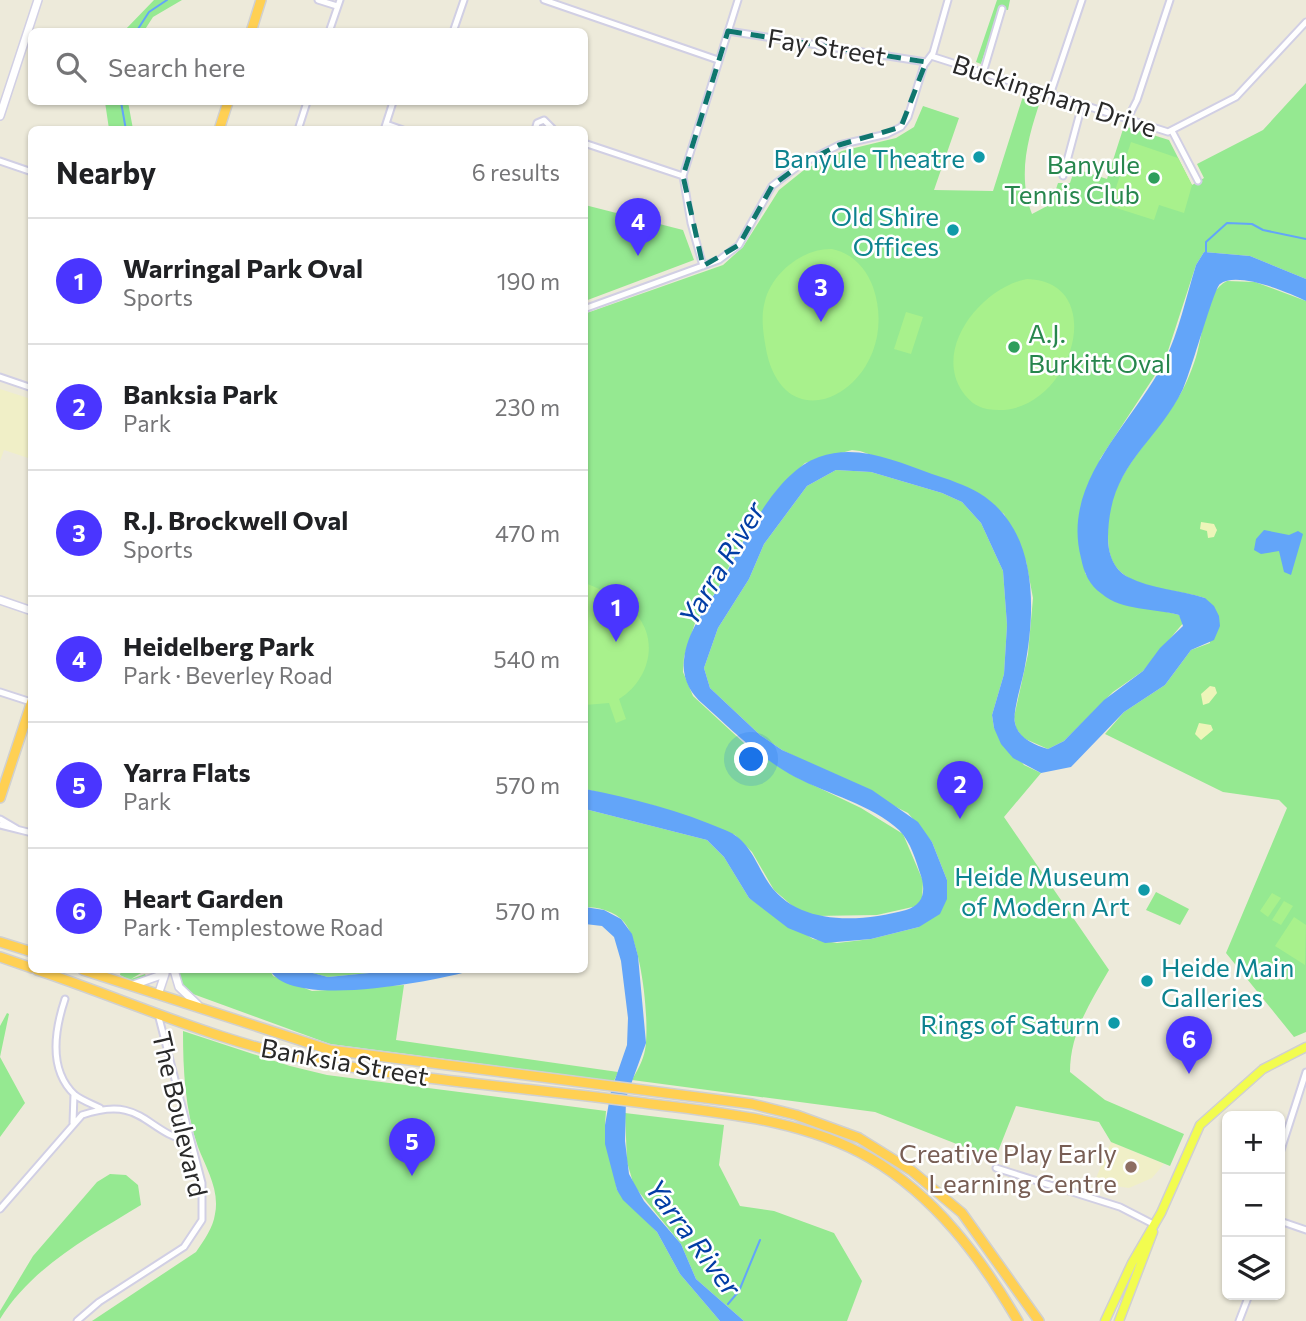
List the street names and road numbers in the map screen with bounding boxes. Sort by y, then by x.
street label: Fay Street [765,21,889,71]
street label: Buckingham Drive [949,47,1161,143]
street label: The Boulevard [147,1028,215,1200]
street label: Banksia Street [259,1031,431,1091]

